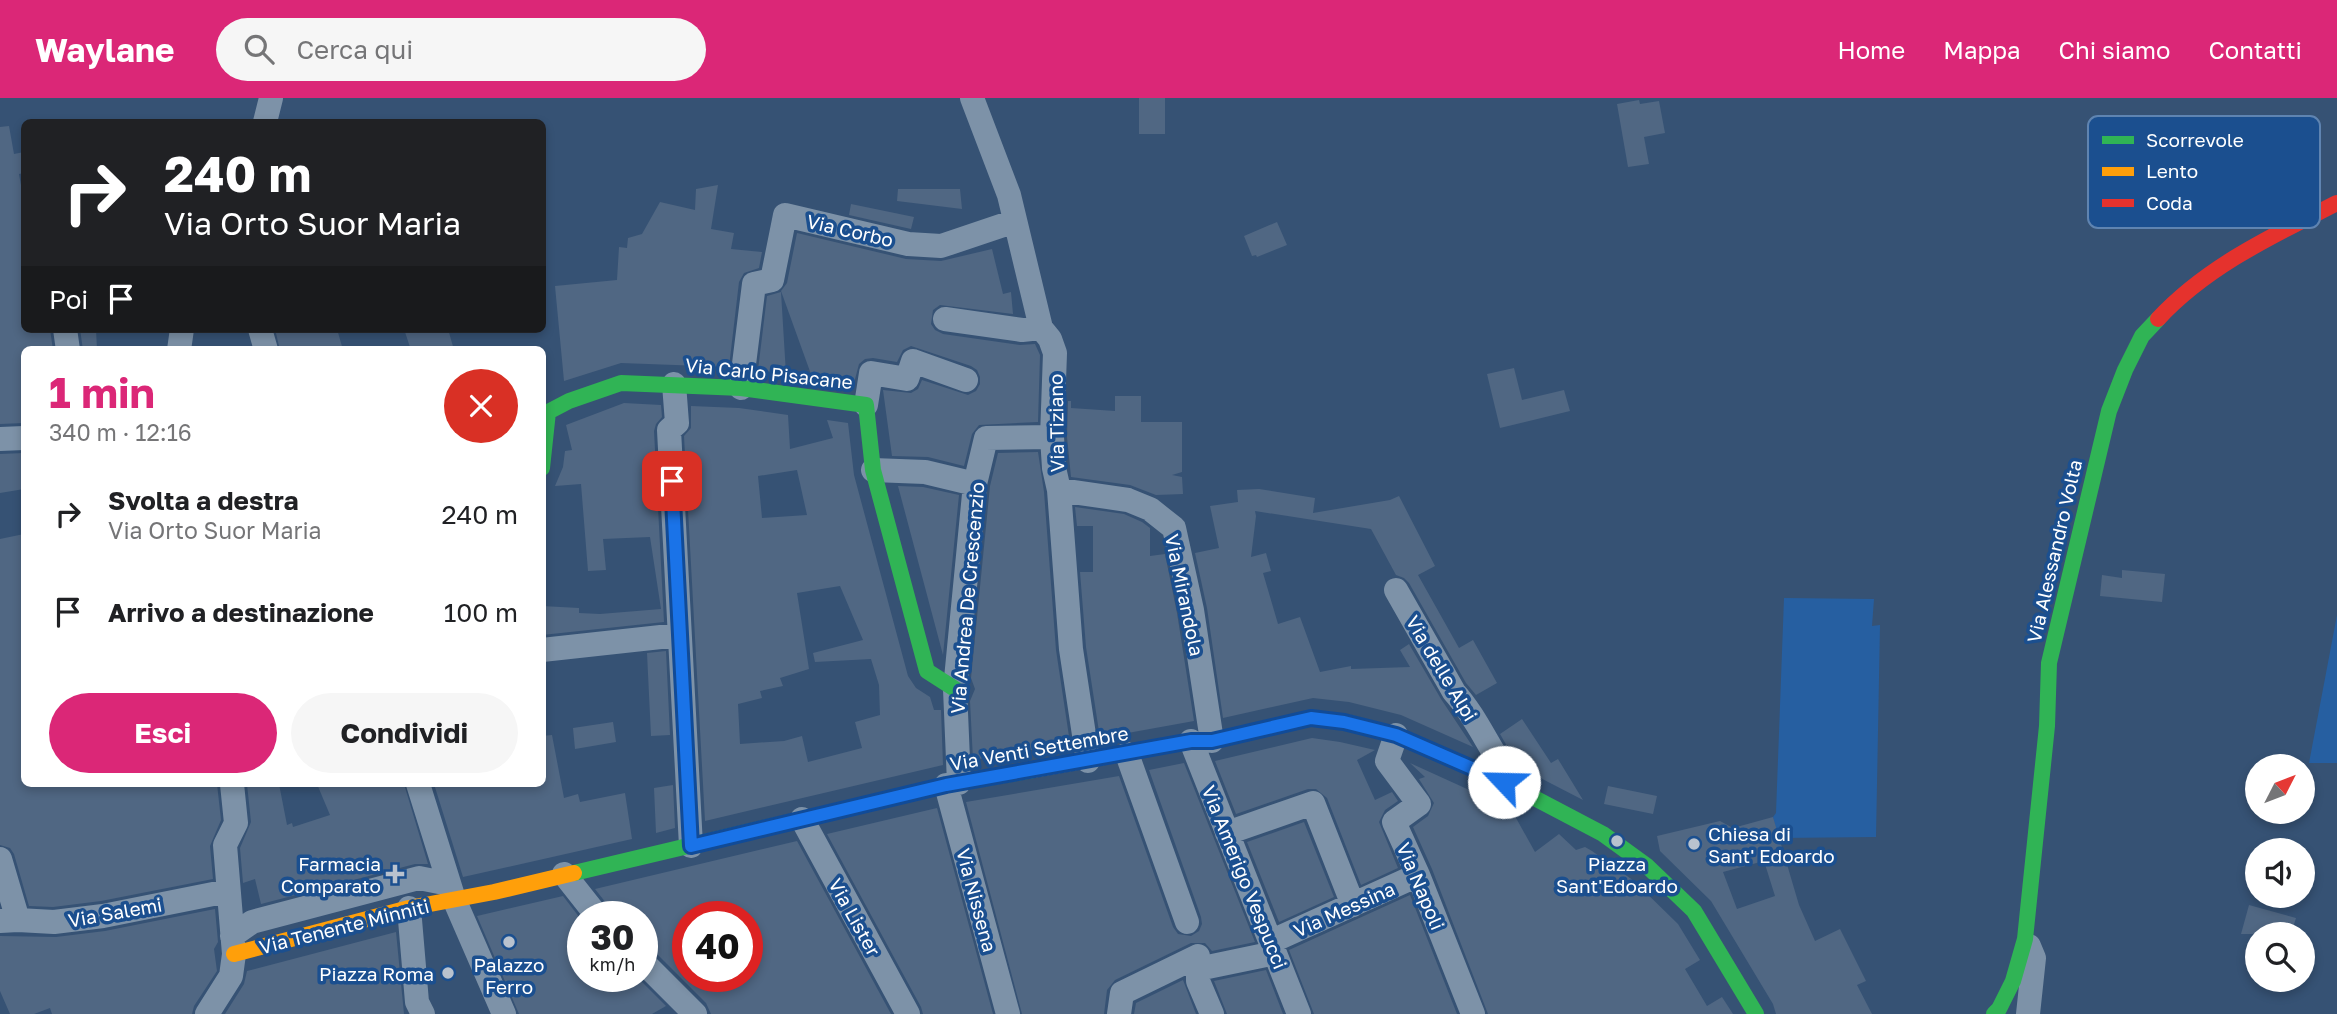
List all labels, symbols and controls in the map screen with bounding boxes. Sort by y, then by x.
search box [216,18,706,81]
text: Waylane [35,30,174,69]
icon: search [240,30,278,68]
text: Cerca qui [296,34,413,65]
text: Home [1837,35,1905,64]
text: Mappa [1943,35,2021,64]
text: Chi siamo [2059,35,2170,64]
text: Contatti [2208,35,2302,64]
legend [2088,116,2320,228]
text: Scorrevole [2146,128,2244,151]
text: 240 m [164,144,312,203]
icon: right [49,147,140,238]
text: Lento [2146,159,2198,182]
text: Coda [2146,191,2193,214]
text: Via Orto Suor Maria [164,204,461,242]
street label: Via Corbo [804,209,896,251]
icon: arrive [102,280,140,318]
text: Poi [49,284,88,315]
street label: Via Carlo Pisacane [684,353,854,393]
text: 1 min [49,367,155,417]
button: close [444,369,518,443]
street label: Via Tiziano [1044,373,1068,473]
text: 340 m · 12:16 [49,418,192,446]
pin [642,451,702,511]
street label: Via Alessandro Volta [2022,457,2086,645]
icon: arrive [653,462,691,500]
street label: Via Andrea De Crescenzio [945,481,989,715]
text: Svolta a destra [108,485,299,516]
icon: right [49,495,87,533]
text: 240 m [441,499,518,530]
text: Via Orto Suor Maria [108,516,322,544]
street label: Via Mirandola [1161,532,1209,658]
icon: arrive [49,593,87,631]
text: Arrivo a destinazione [108,597,374,628]
text: 100 m [444,597,518,628]
street label: Via delle Alpi [1402,611,1482,725]
button: Esci [49,693,277,773]
button: Condividi [291,693,518,773]
street label: Via Venti Settembre [948,721,1130,775]
position arrow [1467,745,1541,819]
north arrow [2245,754,2315,824]
map controls [2245,754,2315,992]
street label: Via Amerigo Vespucci [1198,782,1292,972]
place label: Chiesa di Sant' Edoardo [1708,822,1835,867]
marker: Piazza Sant'Edoardo [1609,833,1625,849]
marker: Chiesa di Sant' Edoardo [1686,836,1702,852]
button: sound [2245,838,2315,908]
street label: Via Napoli [1392,839,1450,933]
street label: Via Nissena [952,846,1002,954]
place label: Farmacia Comparato [281,852,381,897]
place label: Piazza Sant'Edoardo [1556,852,1678,897]
marker: Farmacia Comparato [387,866,403,882]
street label: Via Lister [824,874,886,960]
street label: Via Messina [1290,876,1398,942]
street label: Via Salemi [66,892,164,932]
street label: Via Tenente Minniti [257,894,431,958]
speed limit sign: 40 [672,901,763,992]
text: 30 [590,916,635,958]
button: search [2245,922,2315,992]
marker: Palazzo Ferro [501,934,517,950]
place label: Palazzo Ferro [474,953,544,998]
text: km/h [590,953,635,975]
place label: Piazza Roma [319,962,434,985]
marker: Piazza Roma [440,965,456,981]

